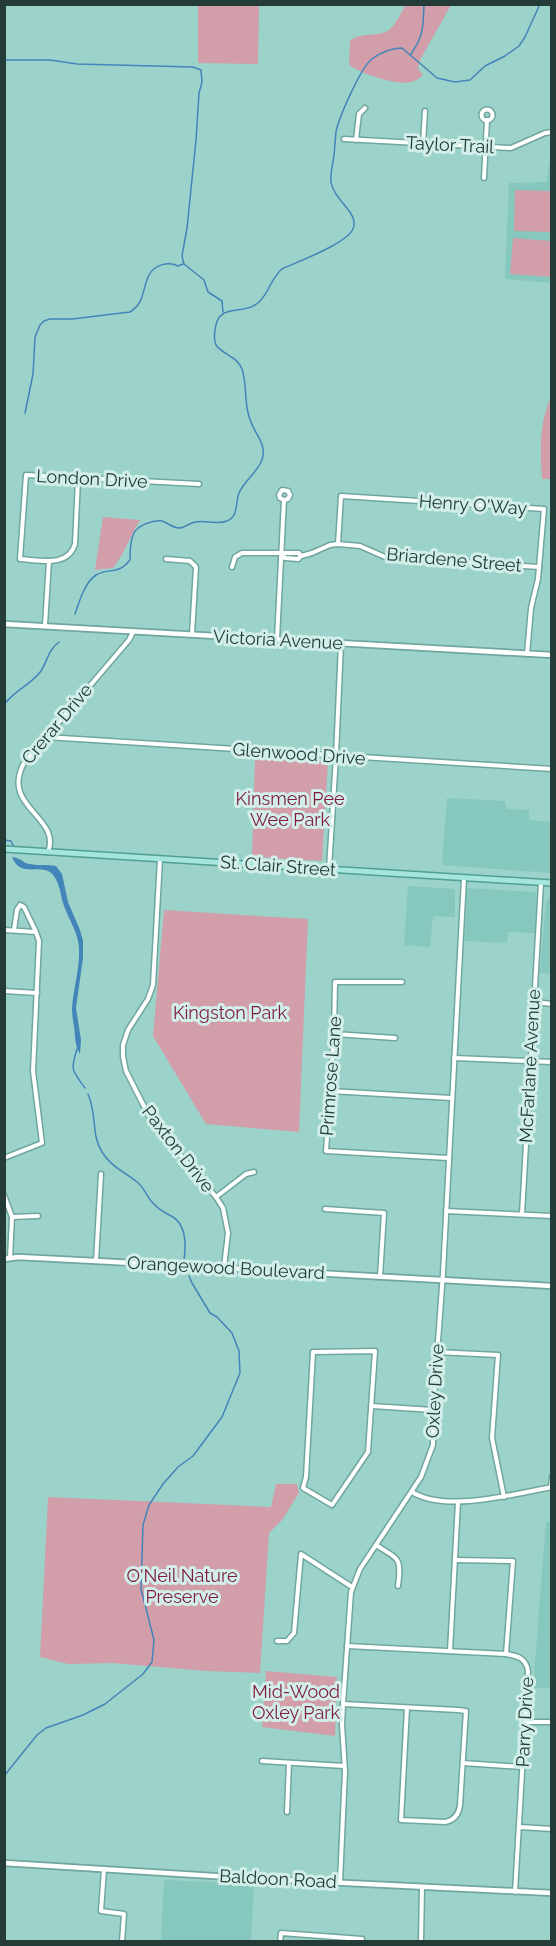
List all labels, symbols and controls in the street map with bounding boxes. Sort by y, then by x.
street label: Taylor Trail [405,132,495,157]
street label: London Drive [36,465,149,492]
street label: Henry O'Way [418,490,528,519]
street label: Briardene Street [386,543,522,576]
street label: Victoria Avenue [213,626,344,653]
street label: Crerar Drive [17,679,97,768]
street label: Glenwood Drive [232,738,367,769]
park label: Kinsmen Pee Wee Park [235,788,345,830]
street label: St. Clair Street [219,851,337,880]
street label: McFarlane Avenue [515,988,544,1143]
park label: Kingston Park [173,1002,288,1023]
street label: Primrose Lane [316,1015,345,1137]
street label: Paxton Drive [138,1101,219,1197]
street label: Orangewood Boulevard [127,1252,325,1283]
street label: Oxley Drive [422,1343,447,1439]
park label: O'Neil Nature Preserve [126,1565,238,1607]
street label: Parry Drive [512,1676,537,1768]
park label: Mid-Wood Oxley Park [252,1681,341,1723]
street label: Baldoon Road [219,1865,337,1892]

